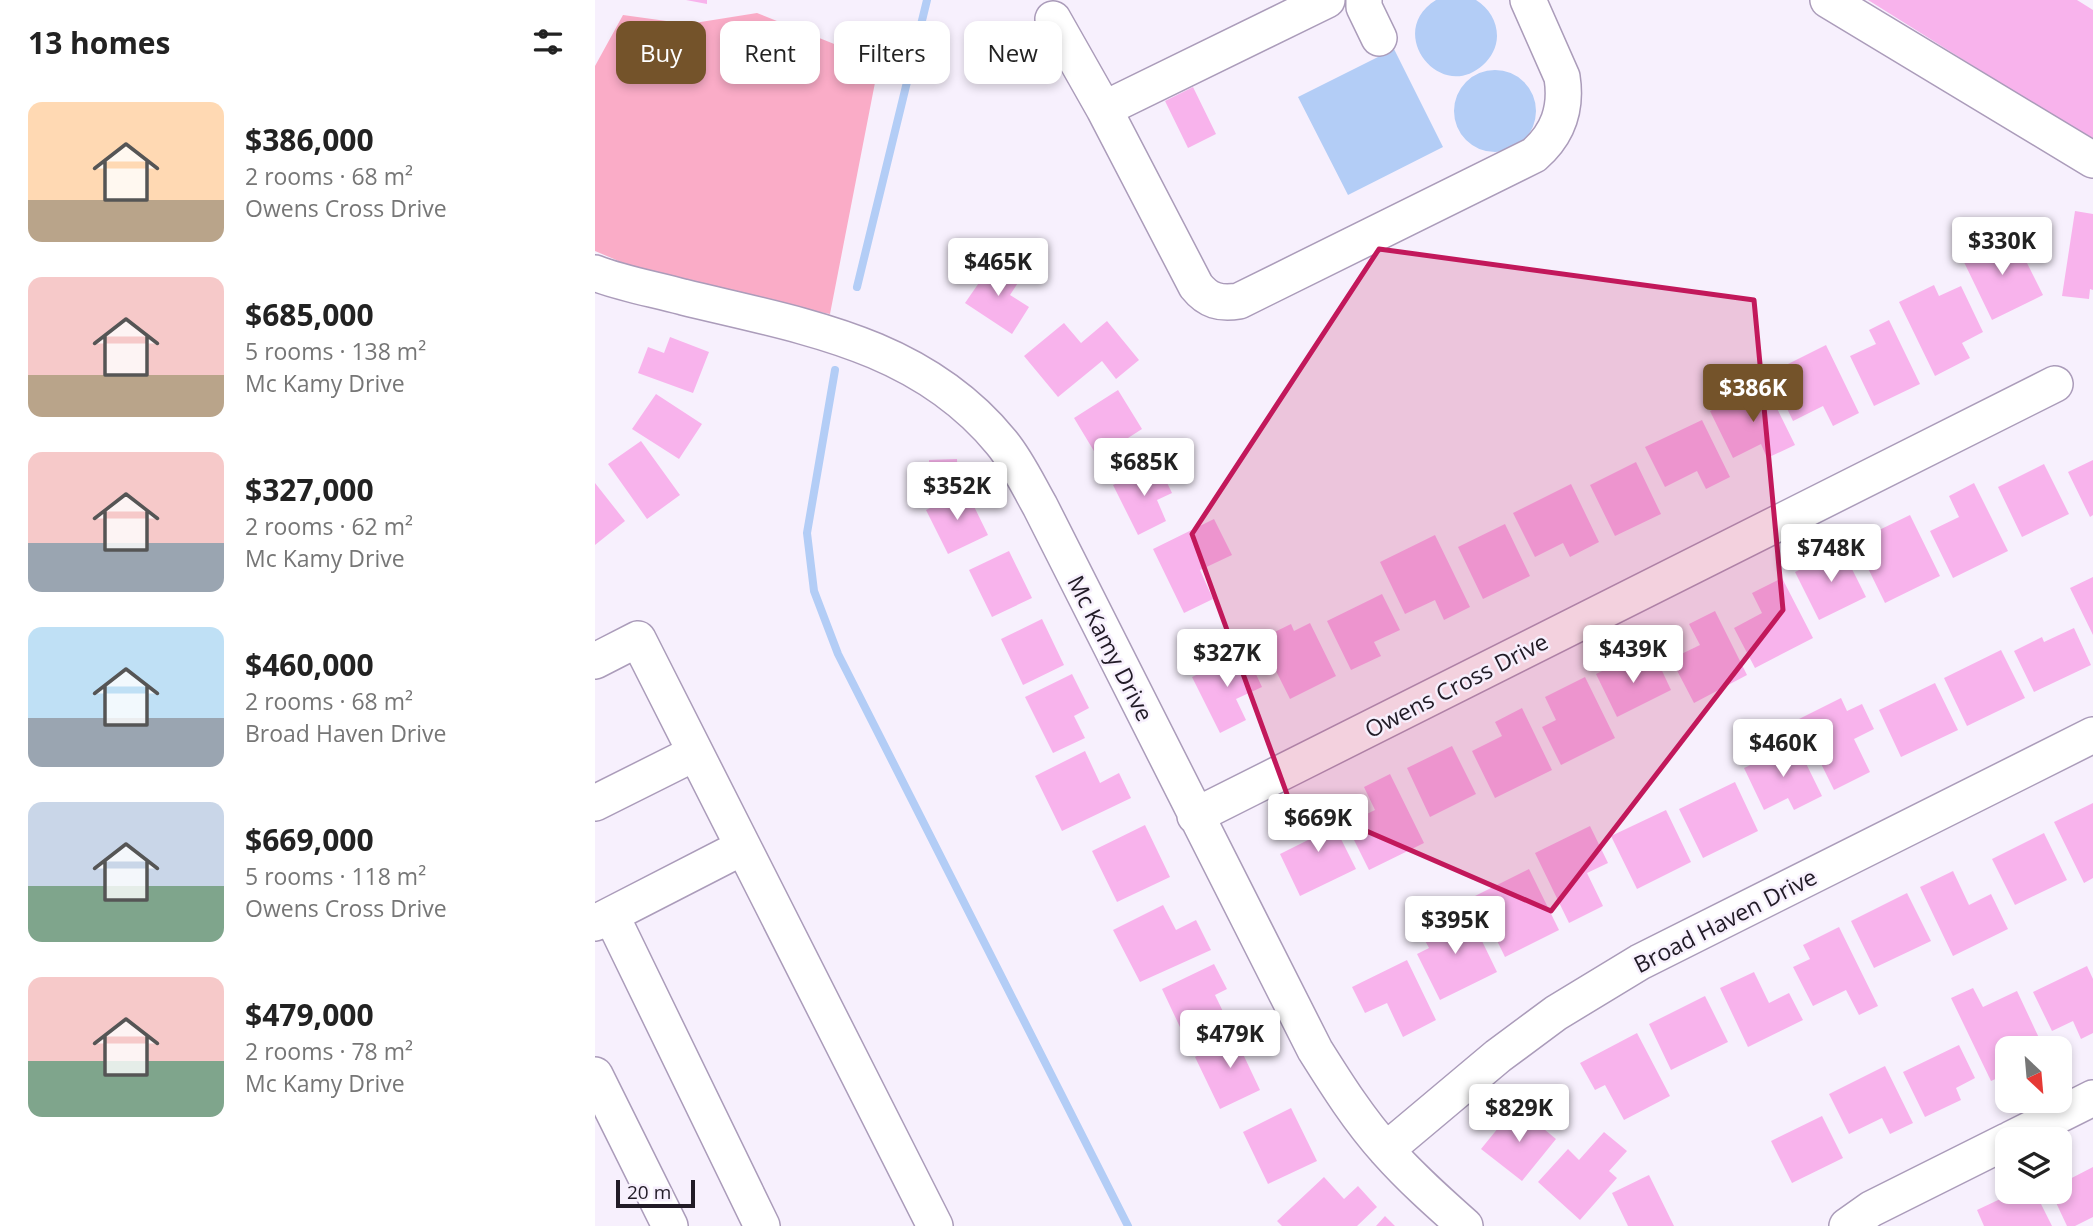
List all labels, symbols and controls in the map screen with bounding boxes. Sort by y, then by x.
chip: Buy [616,21,706,84]
chip: Rent [720,21,820,84]
chip: Filters [834,21,950,84]
chip: New [964,21,1062,84]
text: 13 homes [28,22,171,63]
icon: filters [529,23,567,61]
text: $386,000 [245,119,374,160]
icon: home [84,130,168,214]
text: 2 rooms · 68 m² [245,160,413,192]
text: Owens Cross Drive [245,192,447,224]
pin: $330K [1953,218,2051,277]
text: $330K [1968,224,2036,256]
pin: $465K [949,238,1047,298]
text: $465K [964,245,1032,277]
text: $685,000 [245,294,374,335]
icon: home [84,305,168,389]
text: 5 rooms · 138 m² [245,335,426,367]
pin: $386K [1704,364,1802,424]
text: Mc Kamy Drive [245,367,405,399]
text: $386K [1719,371,1787,403]
pin: $685K [1095,438,1193,498]
text: $685K [1110,445,1178,477]
pin: $352K [908,462,1006,522]
text: $327,000 [245,469,374,510]
text: $352K [923,469,991,501]
icon: home [84,480,168,564]
text: 2 rooms · 62 m² [245,510,413,542]
pin: $748K [1782,524,1880,584]
text: $748K [1797,531,1865,563]
text: Mc Kamy Drive [245,542,405,574]
street label: Mc Kamy Drive [1061,570,1161,726]
street label: Owens Cross Drive [1359,625,1553,745]
pin: $439K [1584,626,1682,685]
pin: $327K [1178,630,1276,689]
text: $439K [1599,632,1667,664]
text: $327K [1193,636,1261,668]
text: $460,000 [245,644,374,685]
icon: home [84,655,168,739]
text: 2 rooms · 68 m² [245,685,413,717]
text: Broad Haven Drive [245,717,446,749]
pin: $460K [1734,720,1832,779]
text: $460K [1749,726,1817,758]
pin: $669K [1269,794,1367,854]
text: $669K [1284,801,1352,833]
text: $669,000 [245,819,374,860]
icon: home [84,830,168,914]
text: 5 rooms · 118 m² [245,860,426,892]
street label: Broad Haven Drive [1628,860,1822,980]
text: Owens Cross Drive [245,892,447,924]
pin: $395K [1406,897,1504,956]
text: $395K [1421,903,1489,935]
text: $479,000 [245,994,374,1035]
icon: home [84,1005,168,1089]
pin: $479K [1181,1010,1279,1070]
text: $479K [1196,1017,1264,1049]
text: 2 rooms · 78 m² [245,1035,413,1067]
north arrow [1995,1036,2072,1113]
map controls [1995,1036,2072,1204]
text: Mc Kamy Drive [245,1067,405,1099]
pin: $829K [1470,1084,1568,1144]
text: $829K [1485,1091,1553,1123]
button: layers [1995,1127,2072,1204]
scale bar [616,1177,695,1209]
text: 20 m [627,1179,671,1205]

